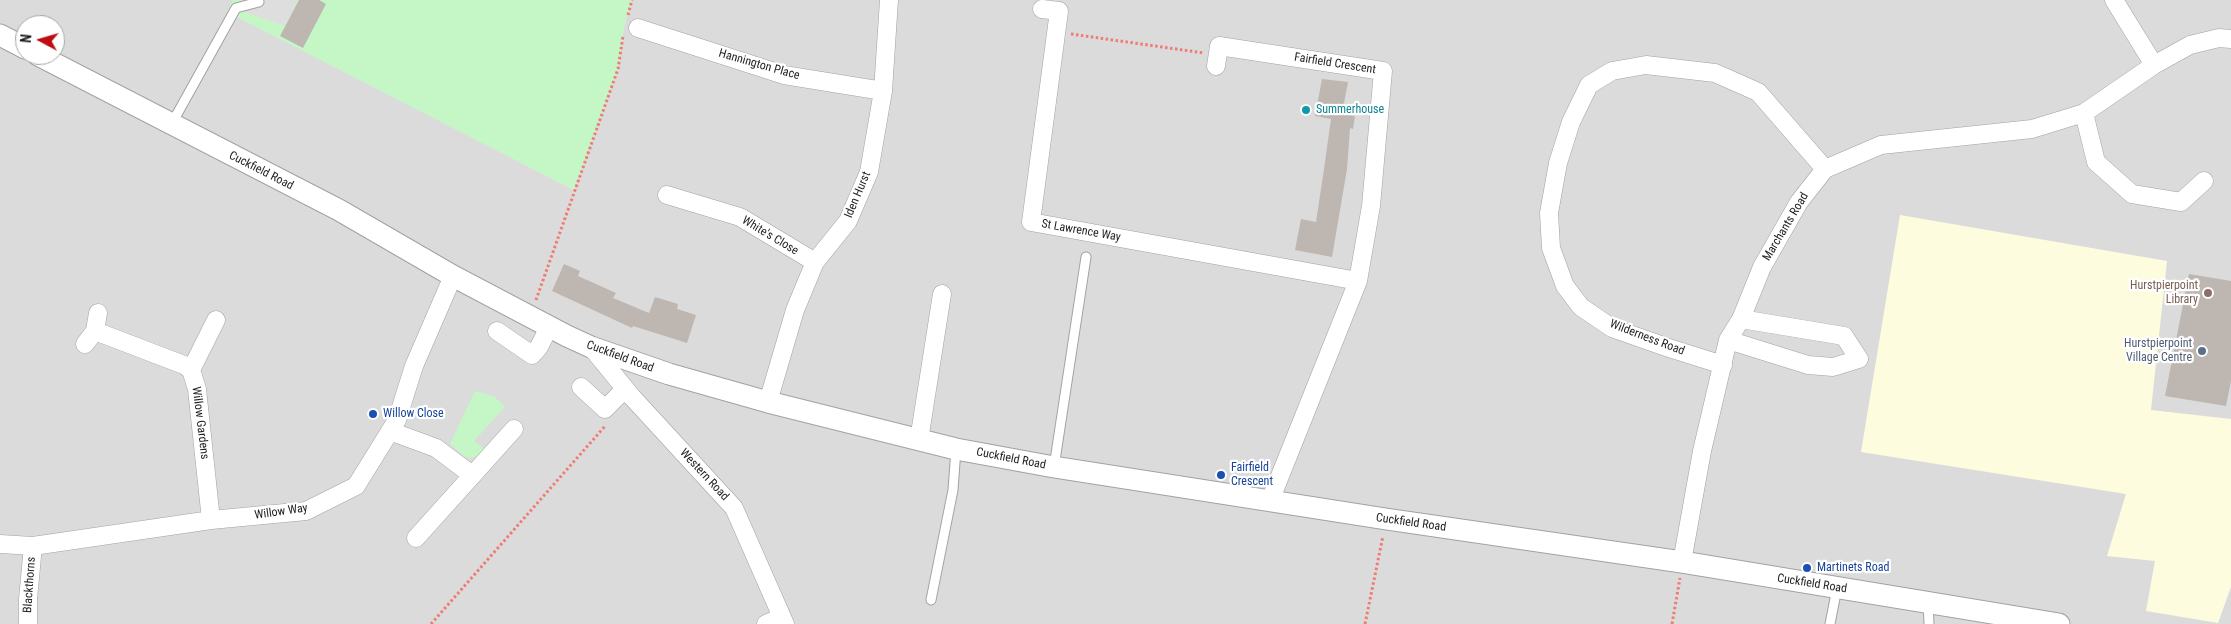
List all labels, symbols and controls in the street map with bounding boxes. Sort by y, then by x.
north arrow [15,15,65,65]
text: N [18,33,34,44]
street label: Hannington Place [717,47,801,83]
street label: Fairfield Crescent [1293,50,1377,78]
place label: Summerhouse [1316,103,1384,117]
marker: Summerhouse [1300,104,1312,116]
street label: Cuckfield Road [226,149,296,193]
street label: Iden Hurst [842,170,874,220]
street label: Marchants Road [1760,190,1812,264]
street label: White's Close [739,214,801,258]
street label: St Lawrence Way [1040,217,1122,245]
place label: Hurstpierpoint Library [2130,279,2198,307]
marker: Hurstpierpoint Library [2202,287,2214,299]
street label: Wilderness Road [1607,317,1687,359]
place label: Hurstpierpoint Village Centre [2124,337,2192,365]
street label: Cuckfield Road [584,338,656,376]
marker: Hurstpierpoint Village Centre [2196,345,2208,357]
street label: Willow Gardens [188,386,212,460]
place label: Willow Close [383,407,444,421]
marker: Willow Close [367,408,379,420]
street label: Cuckfield Road [975,445,1047,473]
street label: Western Road [676,446,732,504]
place label: Fairfield Crescent [1231,461,1273,489]
marker: Fairfield Crescent [1215,469,1227,481]
street label: Willow Way [253,501,309,523]
street label: Cuckfield Road [1375,511,1447,535]
street label: Blackthorns [21,556,39,614]
place label: Martinets Road [1817,561,1889,575]
marker: Martinets Road [1801,562,1813,574]
street label: Cuckfield Road [1776,571,1848,597]

